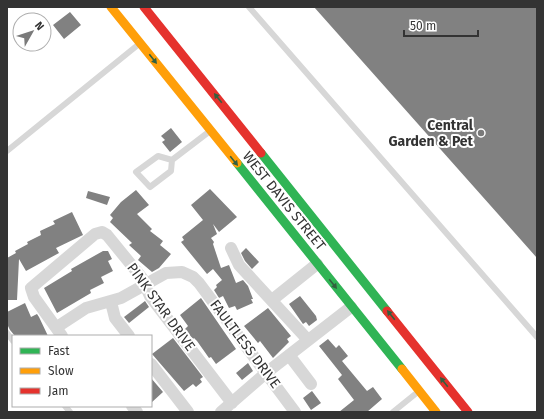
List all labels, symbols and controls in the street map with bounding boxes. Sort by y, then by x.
north arrow [12,12,52,52]
scale bar [404,12,478,38]
text: N [32,19,47,33]
text: 50 m [410,19,436,33]
one-way arrow [149,54,157,65]
one-way arrow [213,93,222,103]
place label: Central Garden & Pet [389,117,474,150]
marker: Central Garden & Pet [476,128,486,138]
street label: WEST DAVIS STREET [239,148,330,254]
one-way arrow [230,155,239,166]
street label: PINK STAR DRIVE [123,260,199,354]
one-way arrow [329,279,337,290]
street label: FAULTLESS DRIVE [206,296,284,392]
one-way arrow [386,309,395,320]
legend [12,335,152,407]
text: Fast [48,344,70,358]
text: Slow [48,364,74,378]
one-way arrow [440,376,448,387]
text: Jam [48,384,68,398]

